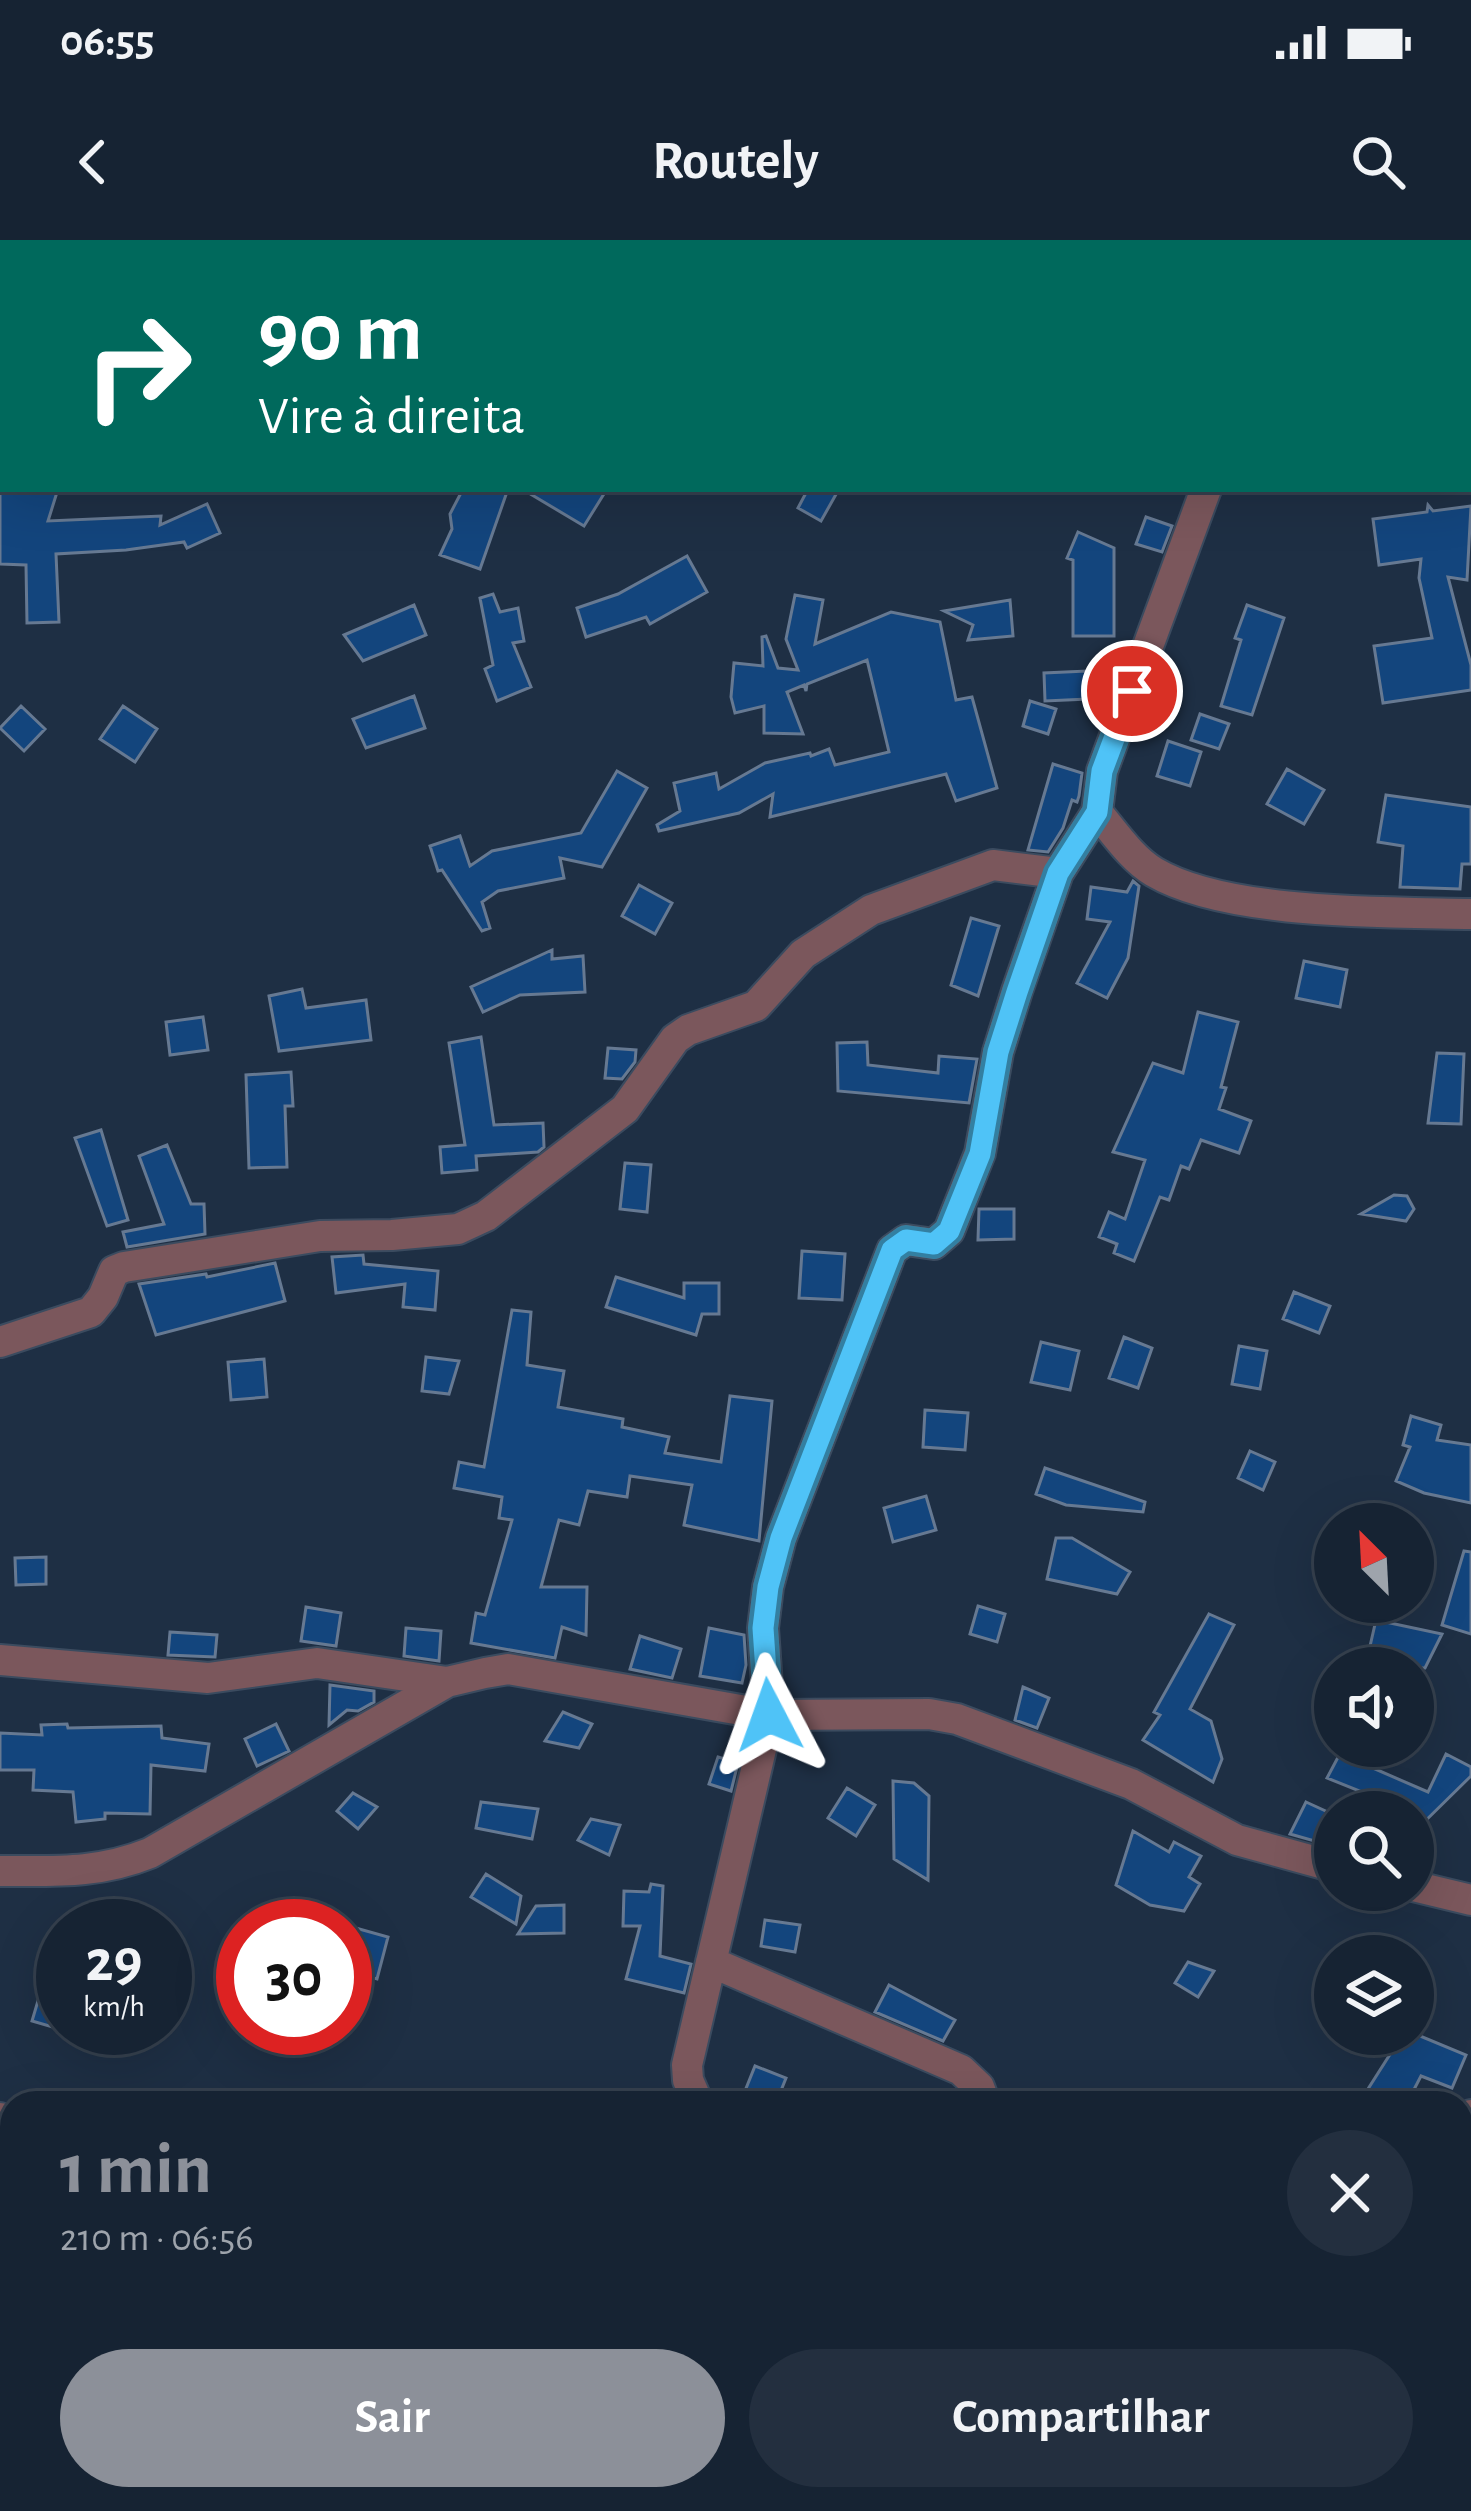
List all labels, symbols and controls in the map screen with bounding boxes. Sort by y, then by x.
text: 06:55 [60,19,154,64]
icon: back [60,129,126,195]
icon: search [1345,129,1411,195]
text: Routely [652,135,819,189]
icon: right [60,288,216,444]
text: 90 m [258,292,423,376]
text: Vire à direita [258,390,525,444]
pin [1081,640,1183,742]
icon: arrive [1099,658,1165,724]
north arrow [1314,1503,1434,1623]
map controls [1314,1503,1434,2055]
button: sound [1314,1647,1434,1767]
position arrow [706,1652,832,1778]
button: search [1314,1791,1434,1911]
speed limit sign: 30 [216,1899,372,2055]
text: 29 [85,1932,143,1992]
button: layers [1314,1935,1434,2055]
text: km/h [83,1992,145,2022]
button: close [1287,2130,1413,2256]
text: 1 min [60,2134,212,2206]
text: 210 m · 06:56 [60,2219,254,2258]
button: Sair [60,2349,725,2487]
button: Compartilhar [749,2349,1413,2487]

